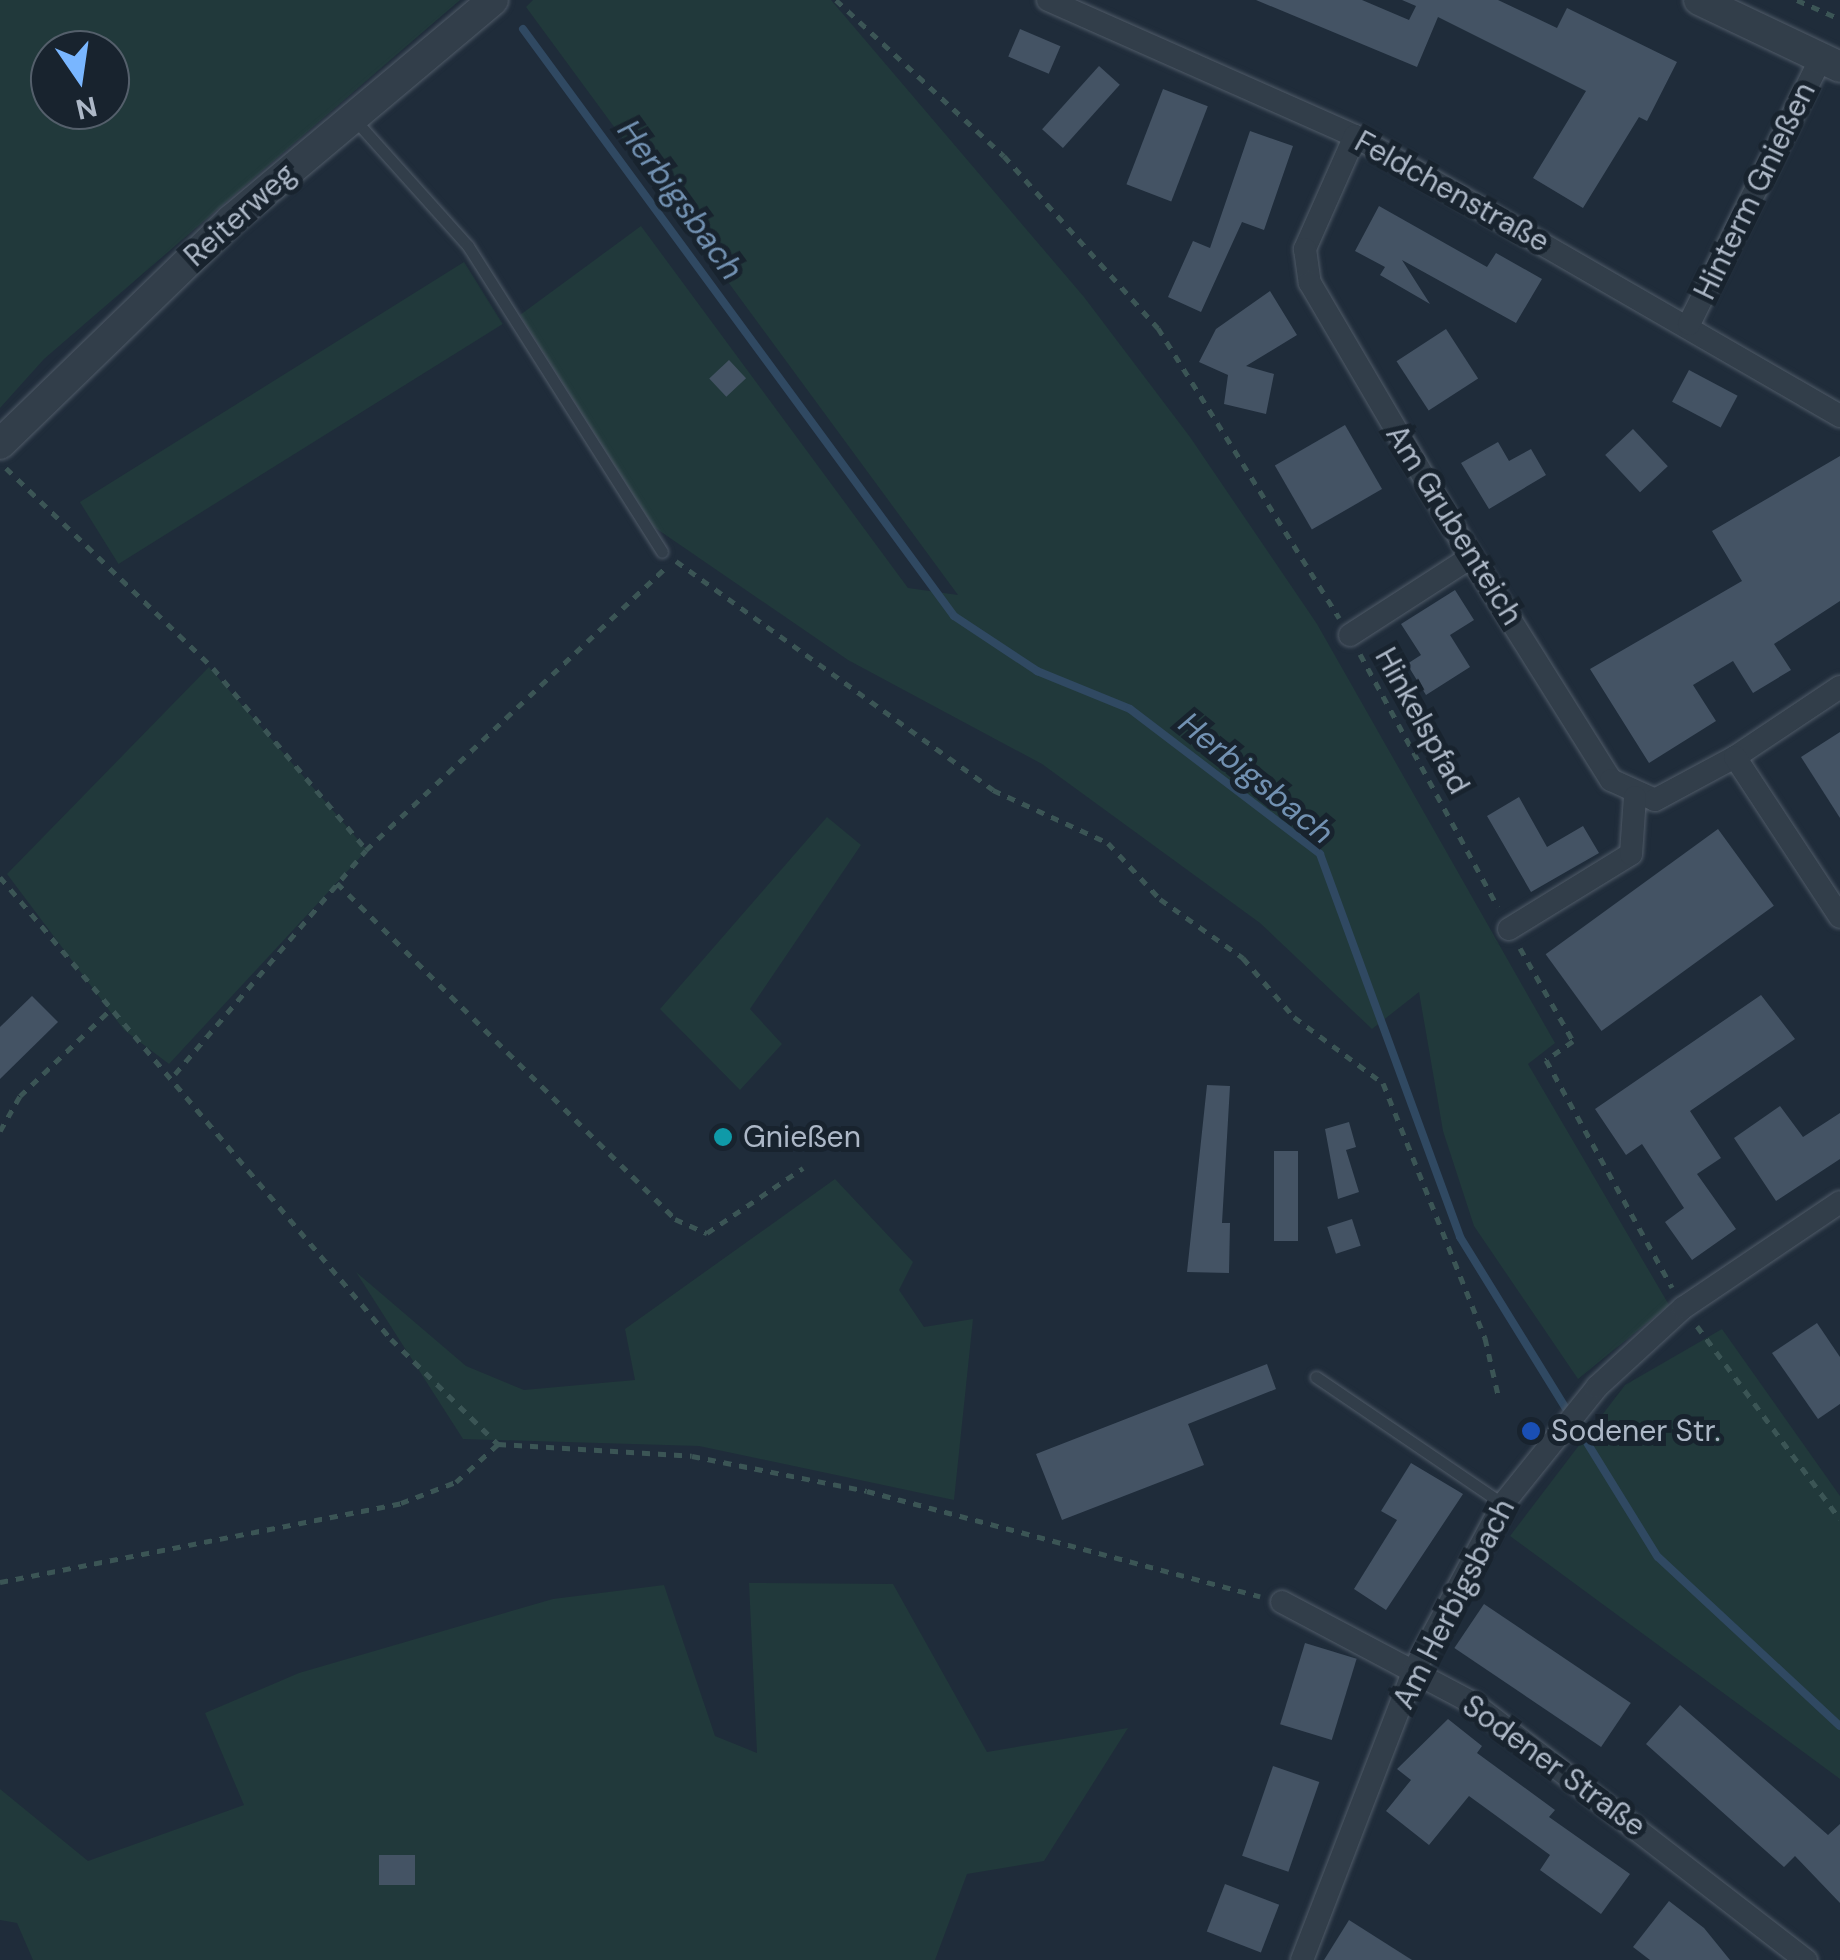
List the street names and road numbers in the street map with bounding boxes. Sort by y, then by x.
street label: Hinterm Gnießen [1687,77,1823,305]
street label: Feldchenstraße [1349,124,1555,260]
street label: Reiterweg [177,156,303,274]
street label: Am Grubenteich [1378,418,1530,632]
street label: Hinkelspfad [1367,642,1477,800]
street label: Am Herbigsbach [1386,1493,1522,1715]
street label: Sodener Straße [1455,1688,1653,1844]

